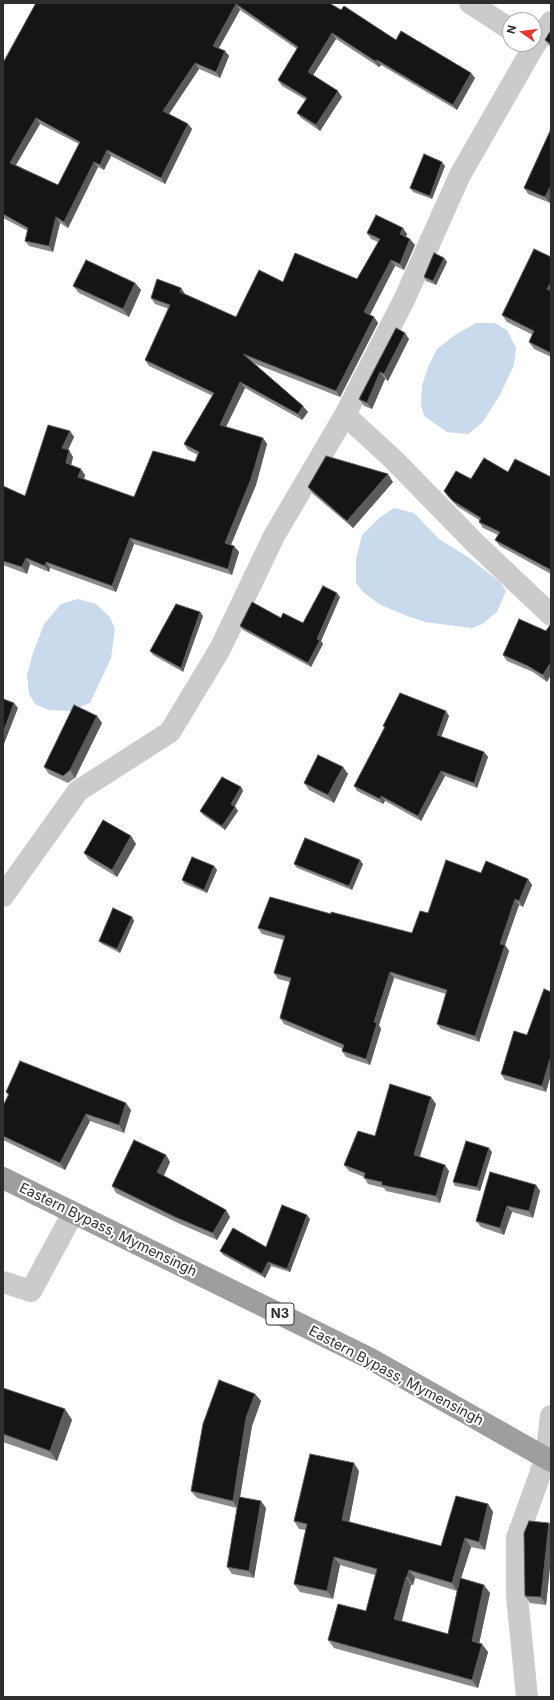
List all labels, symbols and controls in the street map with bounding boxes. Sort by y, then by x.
north arrow [502,12,542,52]
text: N [504,24,519,35]
street label: Eastern Bypass, Mymensingh [16,1180,200,1280]
road number: N3 [266,1303,294,1325]
street label: Eastern Bypass, Mymensingh [306,1323,486,1429]

